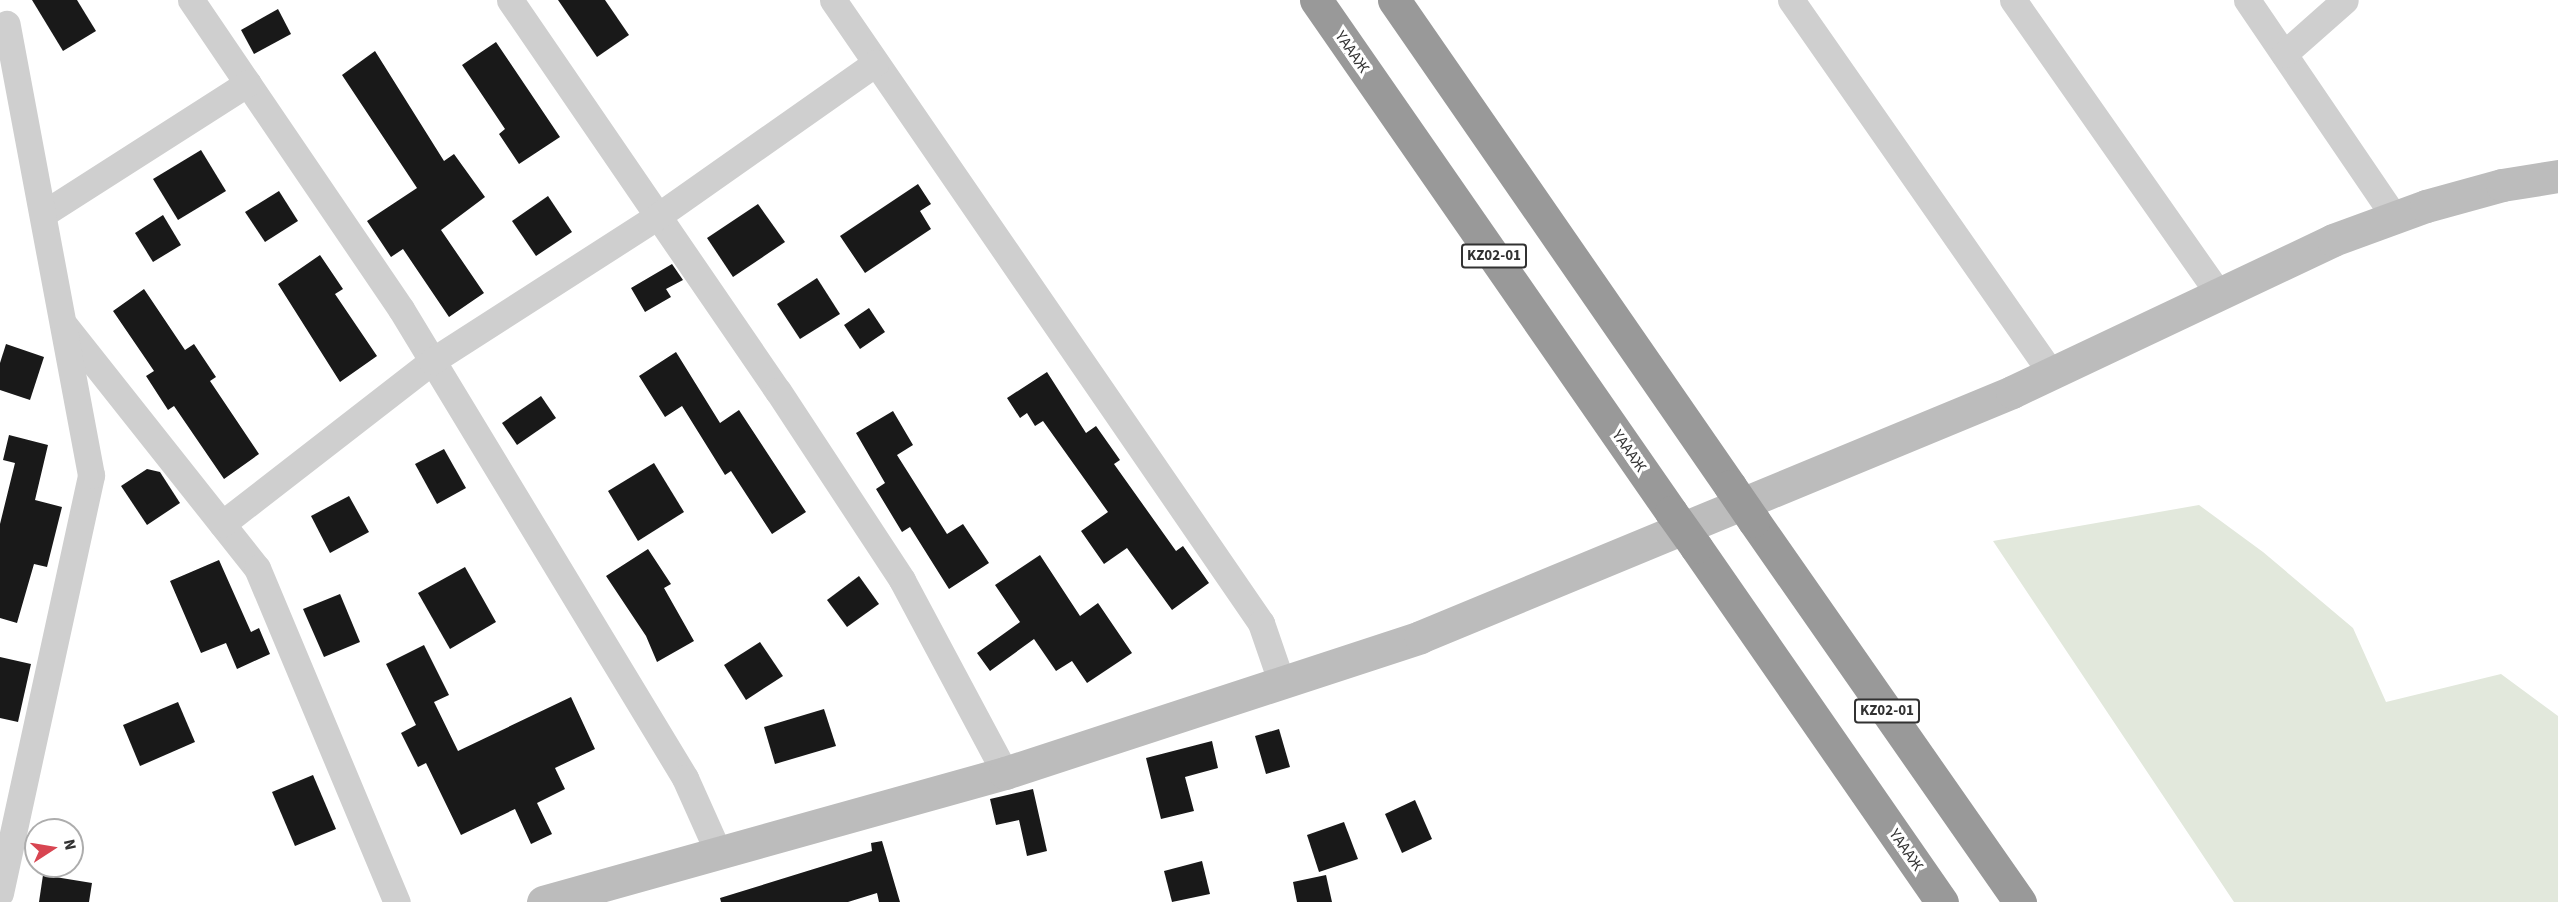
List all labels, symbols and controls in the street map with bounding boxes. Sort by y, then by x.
street label: ҮАААЖ [1331,27,1373,77]
road number: KZ02-01 [1461,244,1527,268]
street label: ҮАААЖ [1608,426,1650,476]
road number: KZ02-01 [1854,699,1920,723]
north arrow [24,818,84,878]
street label: ҮАААЖ [1885,825,1927,875]
text: N [58,837,82,852]

